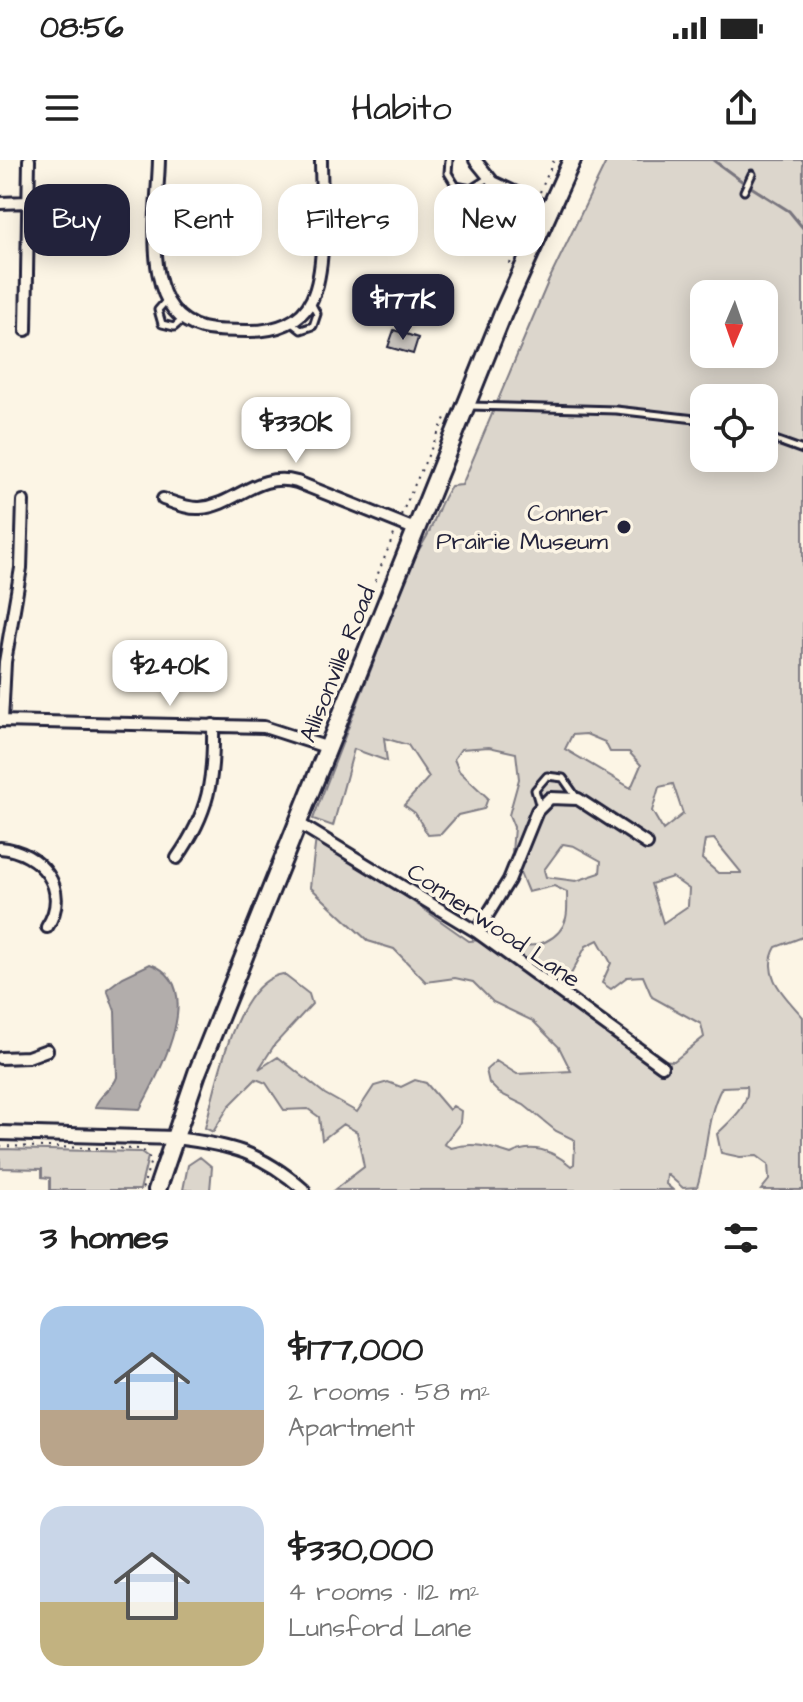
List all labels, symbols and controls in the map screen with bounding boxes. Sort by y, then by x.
text: 08:56 [40,7,123,49]
text: Habito [351,83,452,134]
icon: menu [40,86,84,130]
icon: share [719,86,763,130]
chip: Buy [24,184,130,256]
chip: Rent [146,184,262,256]
chip: Filters [278,184,418,256]
chip: New [434,184,545,256]
pin: $177K [347,274,459,342]
north arrow [690,280,778,368]
map controls [690,280,778,472]
text: $177K [370,282,436,318]
button: locate [690,384,778,472]
pin: $330K [240,397,352,465]
text: $330K [259,405,333,441]
place label: Conner Prairie Museum [436,497,608,559]
marker: Conner Prairie Museum [615,518,633,536]
street label: Allisonville Road [291,581,385,747]
pin: $240K [114,640,226,708]
text: $240K [130,648,210,684]
street label: Connerwood Lane [400,855,587,997]
text: 3 homes [40,1214,169,1262]
icon: filters [719,1216,763,1260]
text: $177,000 [288,1326,424,1374]
icon: home [104,1338,200,1434]
text: 2 rooms · 58 m² [288,1374,490,1410]
text: Apartment [288,1410,415,1446]
text: $330,000 [288,1526,433,1574]
icon: home [104,1538,200,1634]
text: 4 rooms · 112 m² [288,1574,479,1610]
text: Lunsford Lane [288,1610,472,1646]

